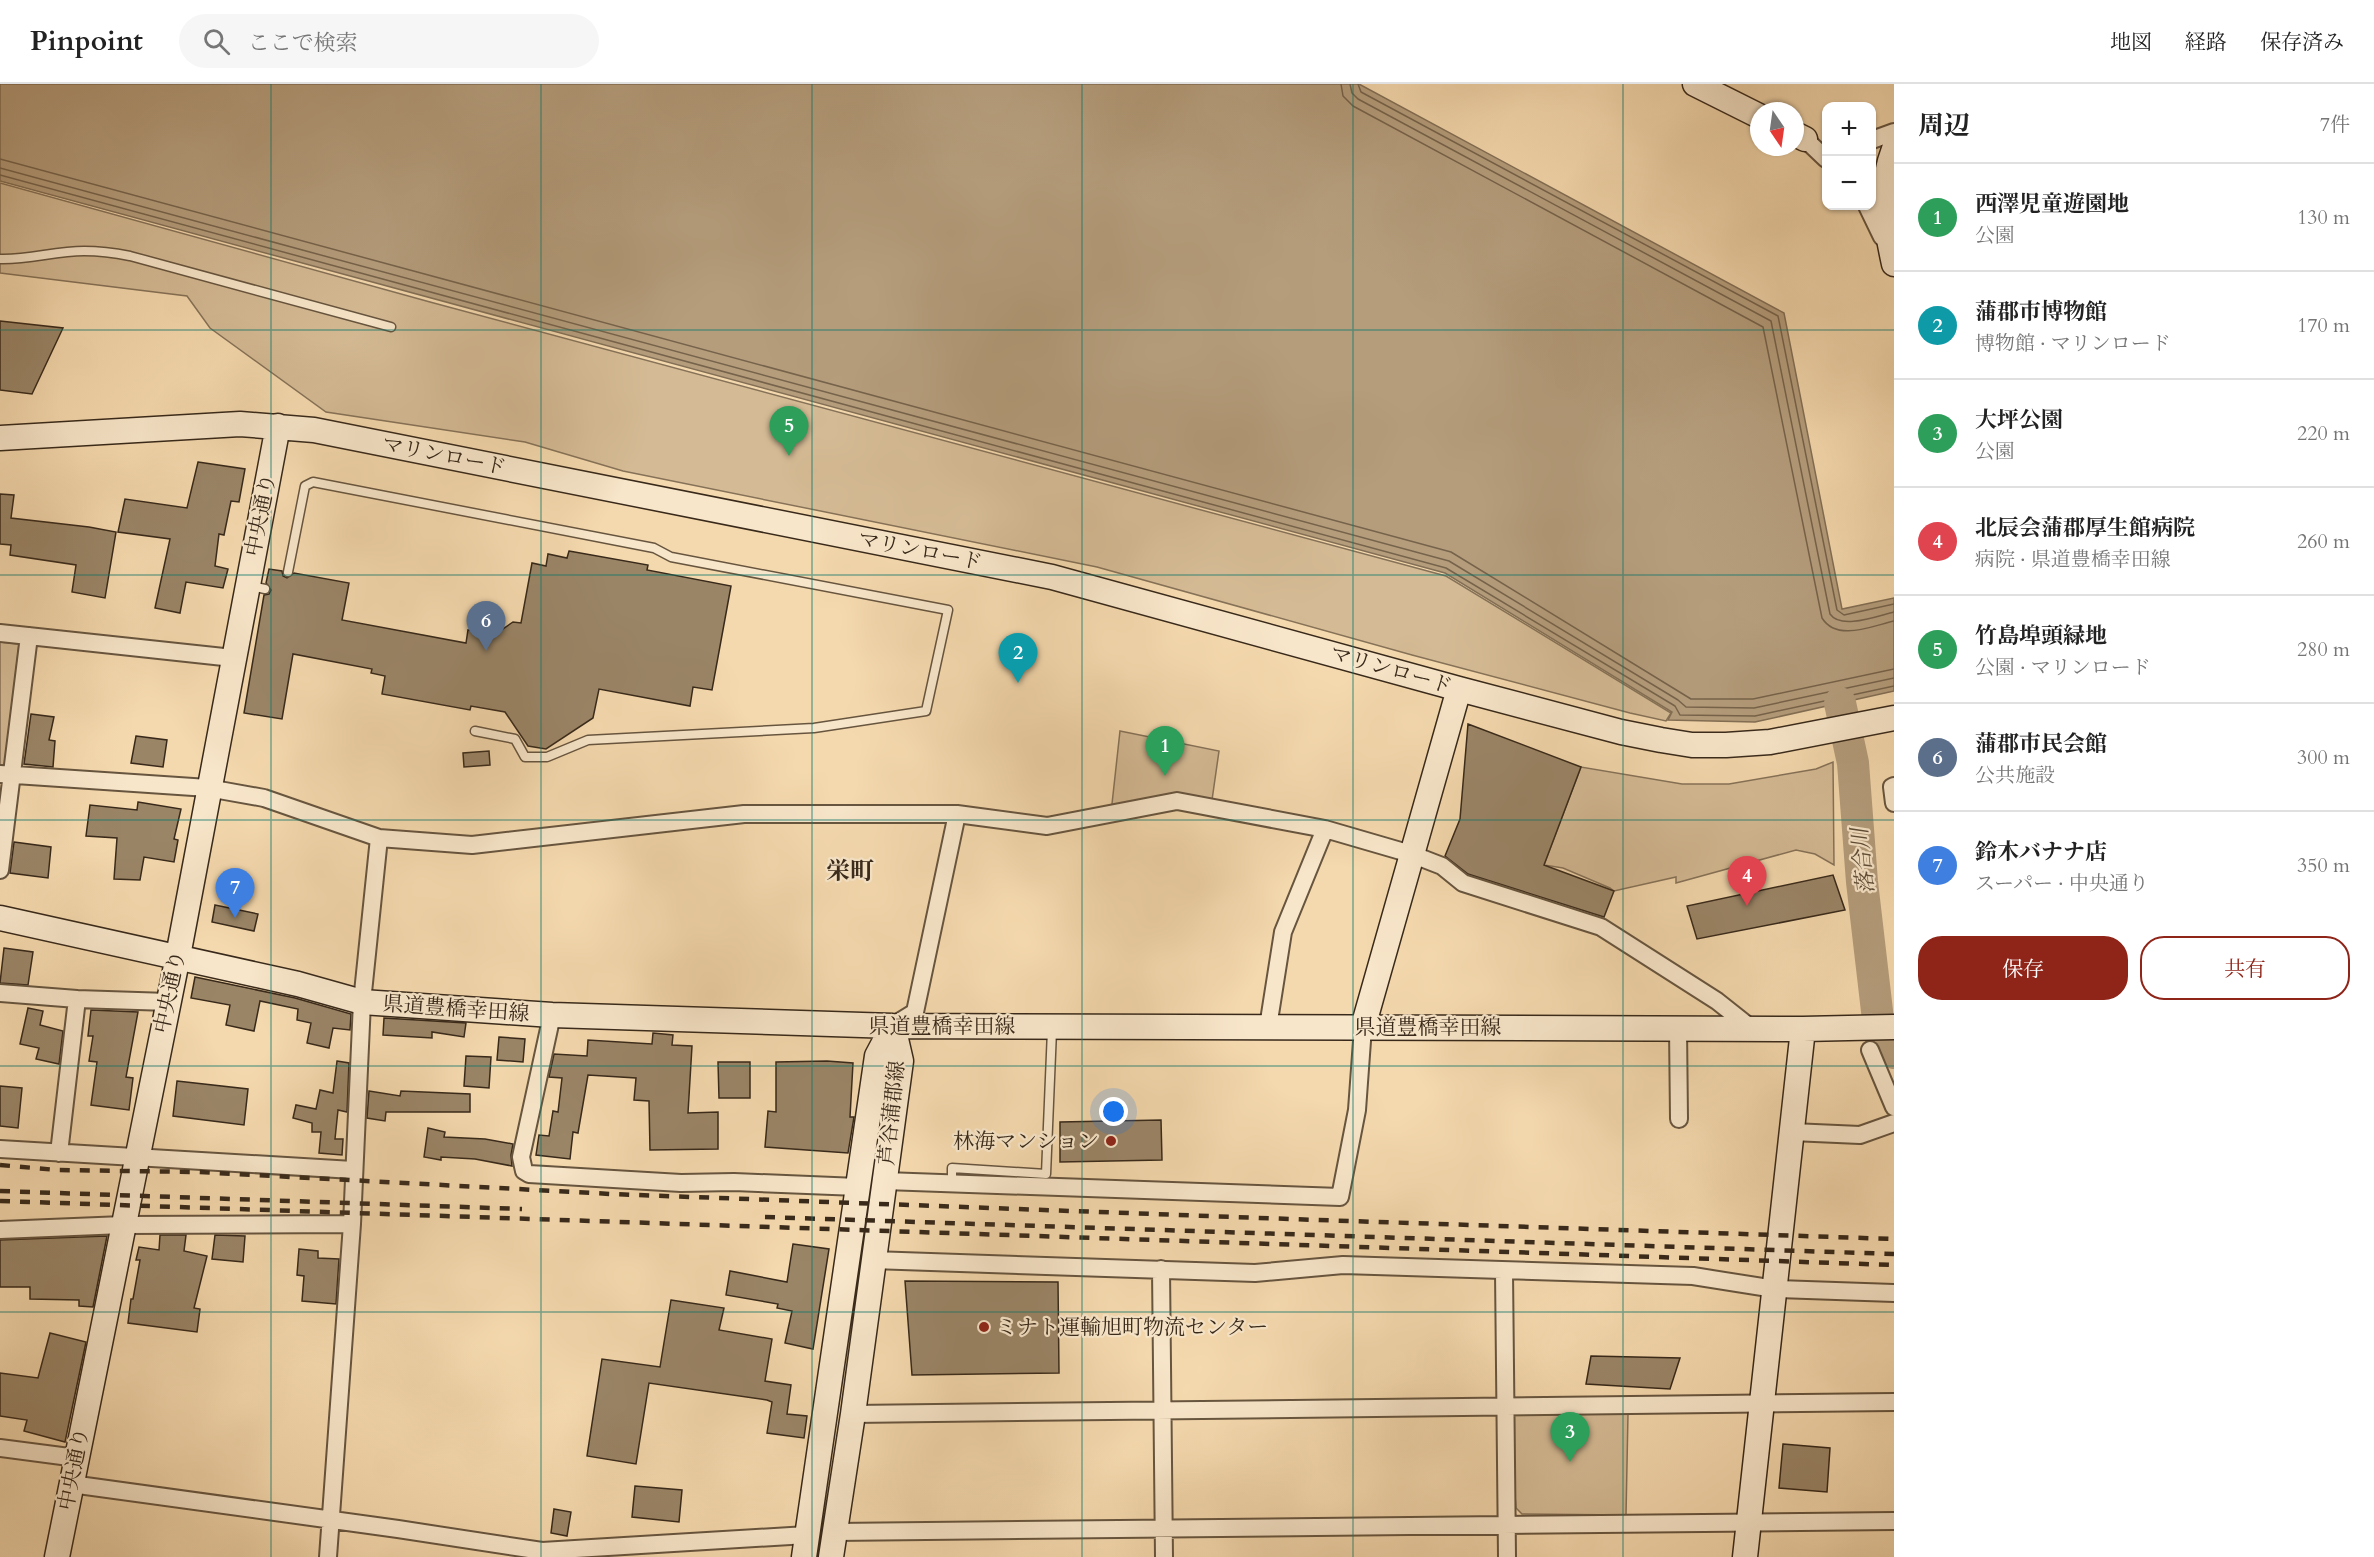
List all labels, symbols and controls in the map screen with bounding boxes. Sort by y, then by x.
search box [179,14,599,68]
text: Pinpoint [30,22,143,60]
icon: search [200,25,233,58]
text: ここで検索 [248,28,358,58]
text: 地図 [2110,28,2152,57]
text: 経路 [2185,28,2227,57]
text: 保存済み [2260,28,2344,57]
north arrow [1750,102,1804,156]
map controls [1822,102,1876,210]
button: + [1822,102,1876,156]
text: 周辺 [1918,108,1970,143]
text: 7件 [2320,111,2350,138]
button: − [1822,156,1876,210]
text: 西澤児童遊園地 [1975,189,2129,219]
text: 1 [1932,204,1943,231]
text: 130 m [2297,204,2350,231]
text: 公園 [1975,222,2015,249]
text: 蒲郡市博物館 [1975,297,2107,327]
text: 2 [1932,312,1943,339]
text: 170 m [2297,312,2350,339]
text: 博物館 · マリンロード [1975,330,2171,357]
text: 大坪公園 [1975,405,2063,435]
pin: 5 [770,406,808,456]
text: 3 [1932,420,1943,447]
text: 220 m [2297,420,2350,447]
street label: マリンロード [379,430,509,482]
text: 公園 [1975,438,2015,465]
street label: 中央通り [239,471,283,559]
text: 北辰会蒲郡厚生館病院 [1975,513,2195,543]
street label: マリンロード [855,525,985,577]
text: 4 [1932,528,1943,555]
text: 260 m [2297,528,2350,555]
text: 病院 · 県道豊橋幸田線 [1975,546,2171,573]
pin: 6 [466,602,506,651]
text: 竹島埠頭緑地 [1975,621,2107,651]
pin: 2 [998,634,1038,683]
text: 5 [1932,636,1943,663]
text: 280 m [2297,636,2350,663]
street label: マリンロード [1326,639,1456,701]
text: 公園 · マリンロード [1975,654,2151,681]
pin: 1 [1146,726,1184,776]
text: 蒲郡市民会館 [1975,729,2107,759]
text: 6 [1932,744,1943,771]
text: 300 m [2297,744,2350,771]
text: 公共施設 [1975,762,2055,789]
water label: 落合川 [1844,825,1881,895]
text: 鈴木バナナ店 [1975,837,2107,867]
text: 7 [1932,852,1943,879]
text: 350 m [2297,852,2350,879]
district label: 栄町 [826,855,874,888]
pin: 4 [1728,856,1766,906]
pin: 7 [216,868,254,918]
text: スーパー · 中央通り [1975,870,2149,897]
button: 保存 [1918,936,2128,1000]
button: 共有 [2140,936,2350,1000]
street label: 中央通り [147,948,193,1036]
street label: 県道豊橋幸田線 [382,989,530,1029]
street label: 県道豊橋幸田線 [869,1012,1016,1041]
street label: 県道豊橋幸田線 [1355,1013,1502,1042]
street label: 芦谷蒲郡線 [872,1059,912,1167]
your location [1099,1097,1128,1126]
place label: 林海マンション [953,1127,1099,1156]
marker: 林海マンション [1104,1134,1118,1148]
place label: ミナト運輸旭町物流センター [996,1313,1268,1342]
marker: ミナト運輸旭町物流センター [977,1320,991,1334]
pin: 3 [1550,1412,1590,1462]
street label: 中央通り [52,1425,96,1513]

